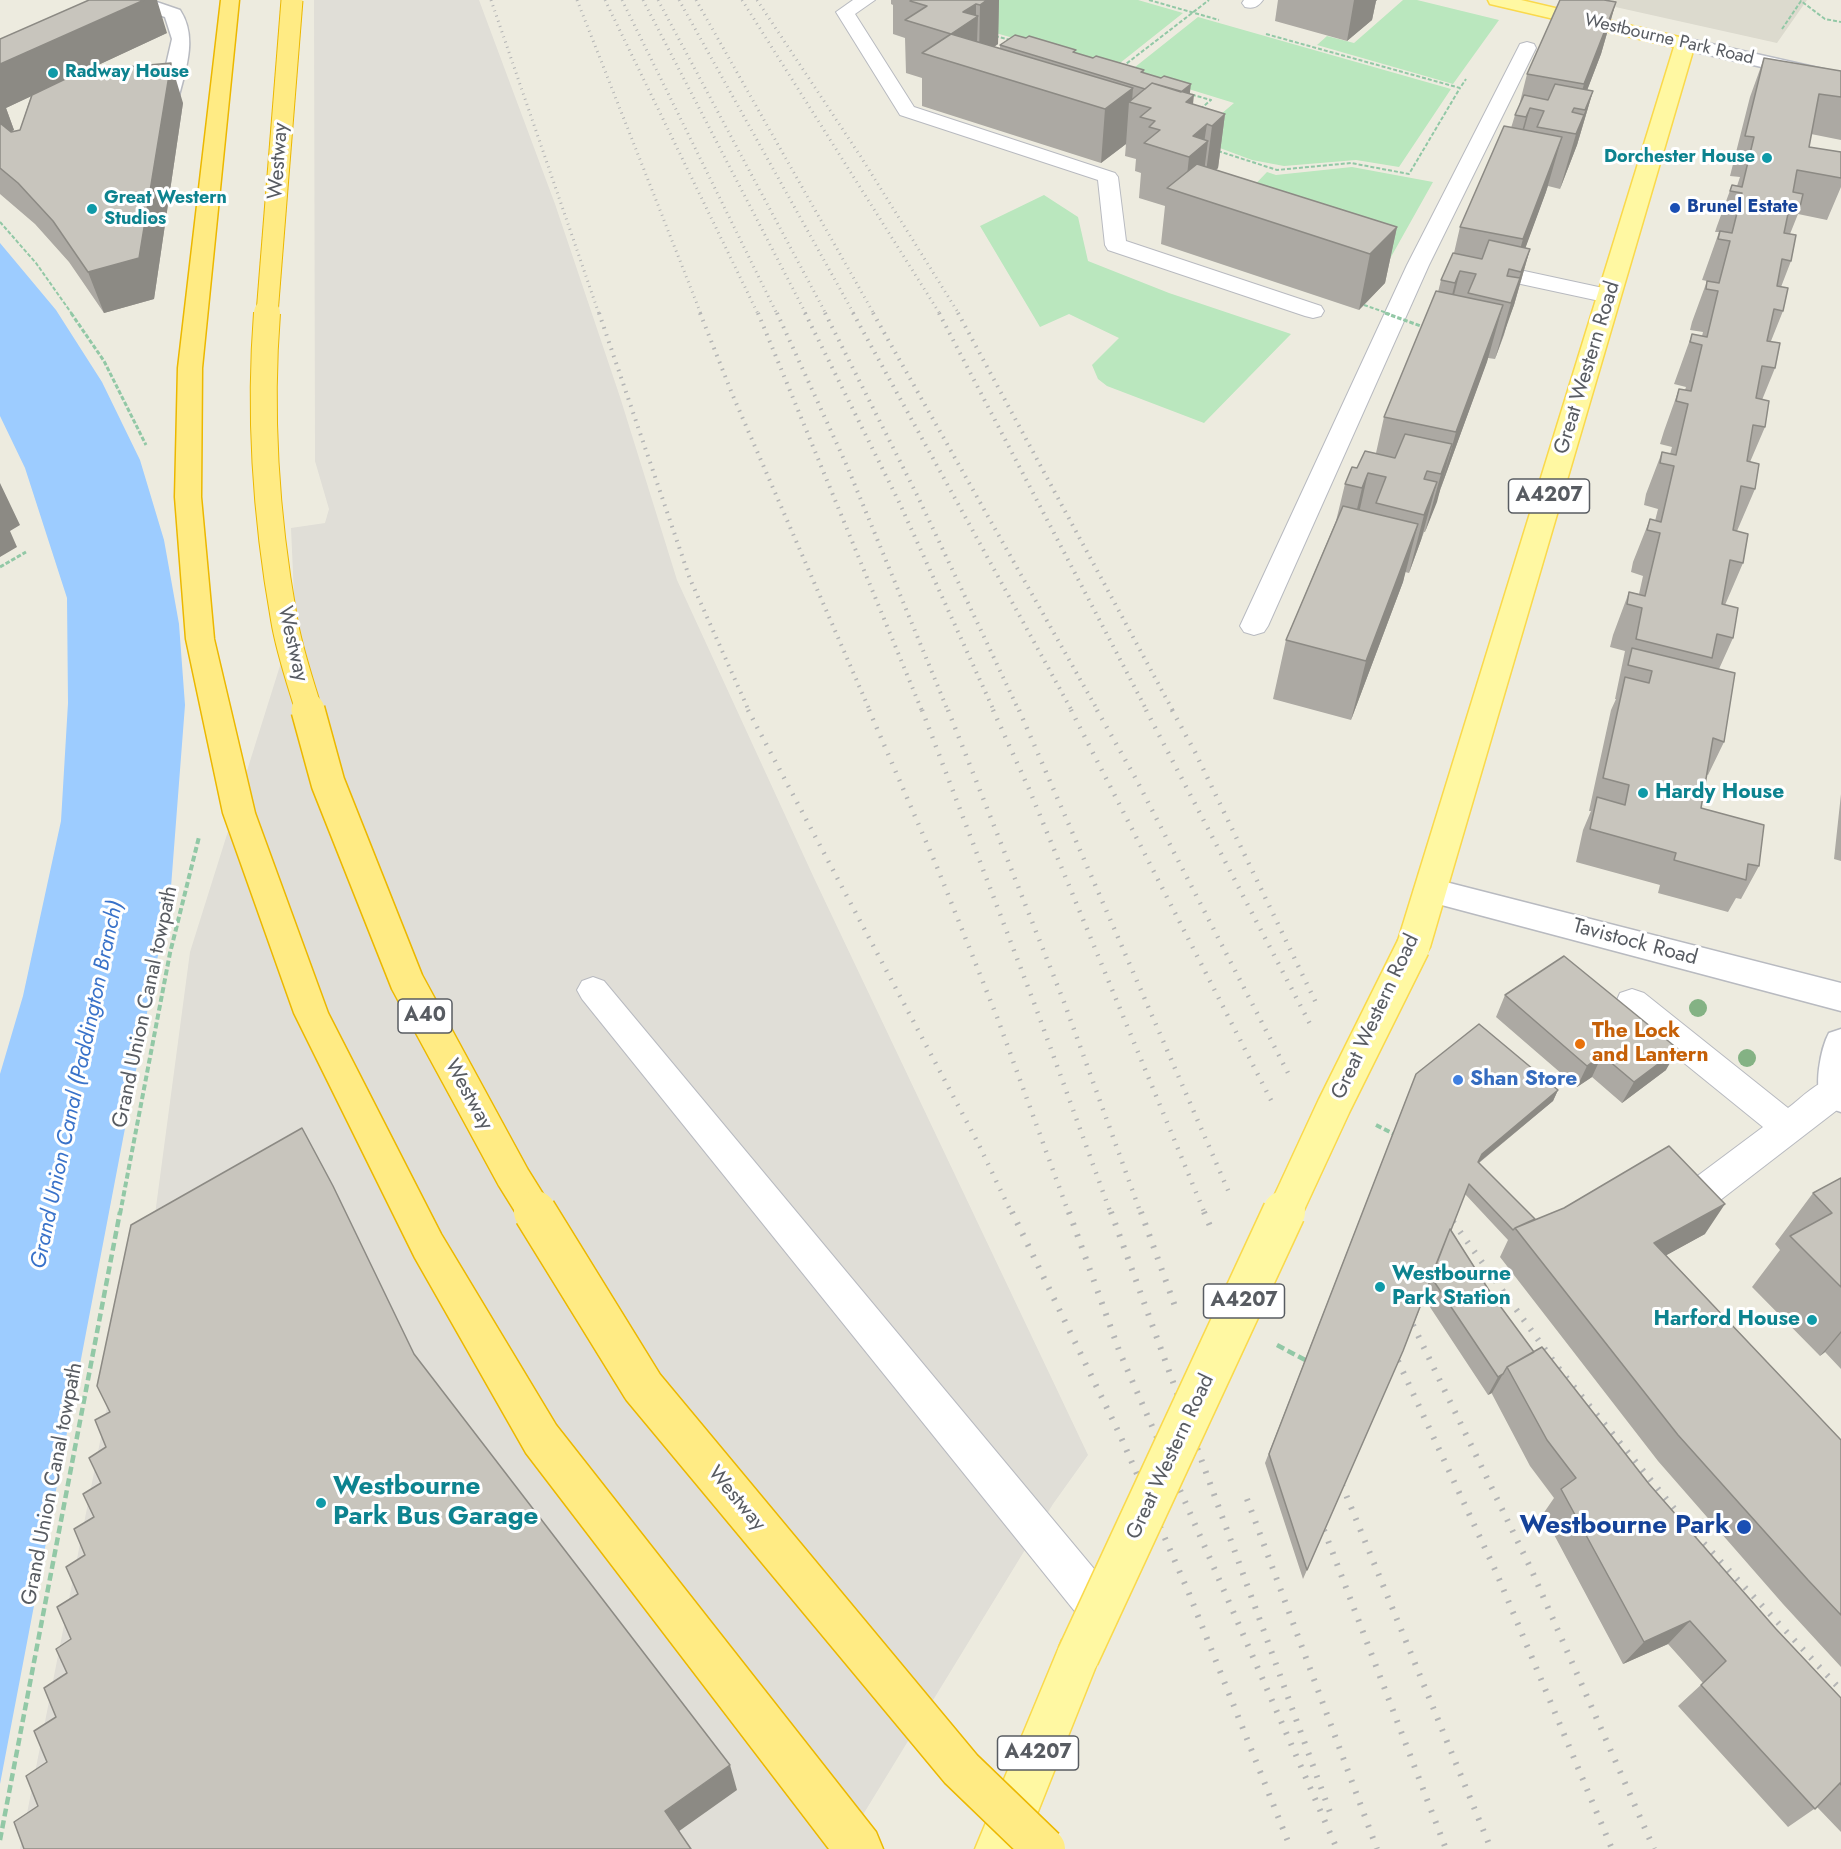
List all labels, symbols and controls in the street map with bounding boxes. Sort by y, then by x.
street label: Westbourne Park Road [1582,10,1756,70]
place label: Radway House [65,62,189,84]
marker: Radway House [46,66,60,80]
street label: Westway [264,122,294,200]
place label: Dorchester House [1604,147,1755,169]
marker: Dorchester House [1760,151,1774,165]
place label: Great Western Studios [104,188,227,230]
place label: Brunel Estate [1687,197,1798,219]
marker: Brunel Estate [1668,201,1682,215]
marker: Great Western Studios [85,202,99,216]
street label: Great Western Road [1550,278,1626,458]
road number: A4207 [1508,479,1590,513]
street label: Westway [271,604,313,684]
place label: Hardy House [1655,780,1784,806]
marker: Hardy House [1636,786,1650,800]
street label: Grand Union Canal towpath [108,884,184,1130]
water label: Grand Union Canal (Paddington Branch) [26,899,130,1271]
street label: Tavistock Road [1570,914,1700,972]
street label: Great Western Road [1327,930,1425,1104]
road number: A40 [398,999,452,1033]
place label: The Lock and Lantern [1592,1019,1709,1069]
marker: The Lock and Lantern [1573,1037,1587,1051]
street label: Westway [438,1055,498,1135]
place label: Shan Store [1470,1067,1577,1093]
marker: Shan Store [1451,1073,1465,1087]
place label: Westbourne Park Station [1392,1262,1511,1312]
marker: Westbourne Park Station [1373,1280,1387,1294]
road number: A4207 [1204,1284,1284,1318]
place label: Harford House [1653,1307,1800,1333]
marker: Harford House [1805,1313,1819,1327]
street label: Grand Union Canal towpath [17,1361,89,1607]
street label: Great Western Road [1122,1370,1220,1544]
street label: Westway [702,1461,770,1537]
place label: Westbourne Park Bus Garage [333,1472,538,1534]
marker: Westbourne Park Bus Garage [314,1496,328,1510]
place label: Westbourne Park [1520,1511,1730,1543]
marker: Westbourne Park [1735,1518,1753,1536]
road number: A4207 [998,1736,1078,1770]

